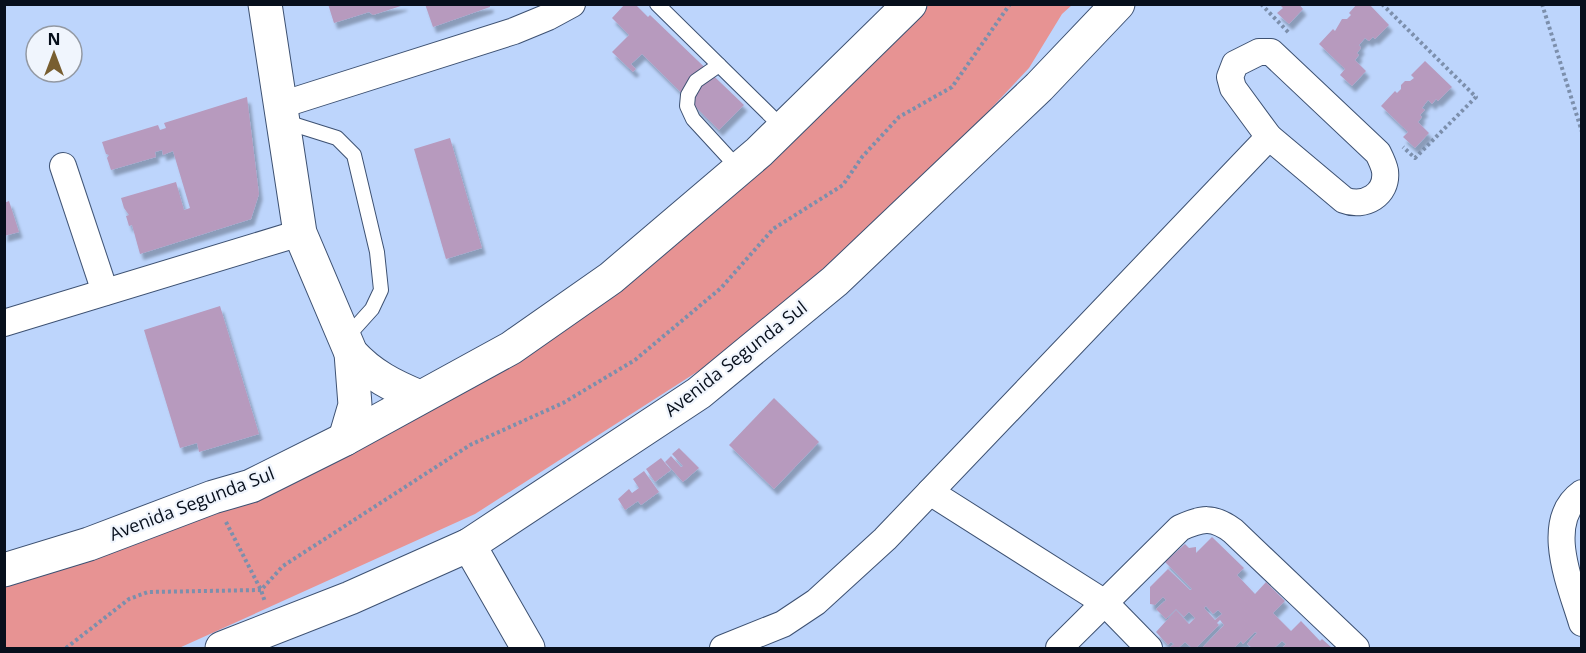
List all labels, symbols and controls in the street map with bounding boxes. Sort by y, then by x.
north arrow [24,24,84,84]
text: N [47,28,61,50]
street label: Avenida Segunda Sul [659,295,812,421]
street label: Avenida Segunda Sul [106,461,278,546]

